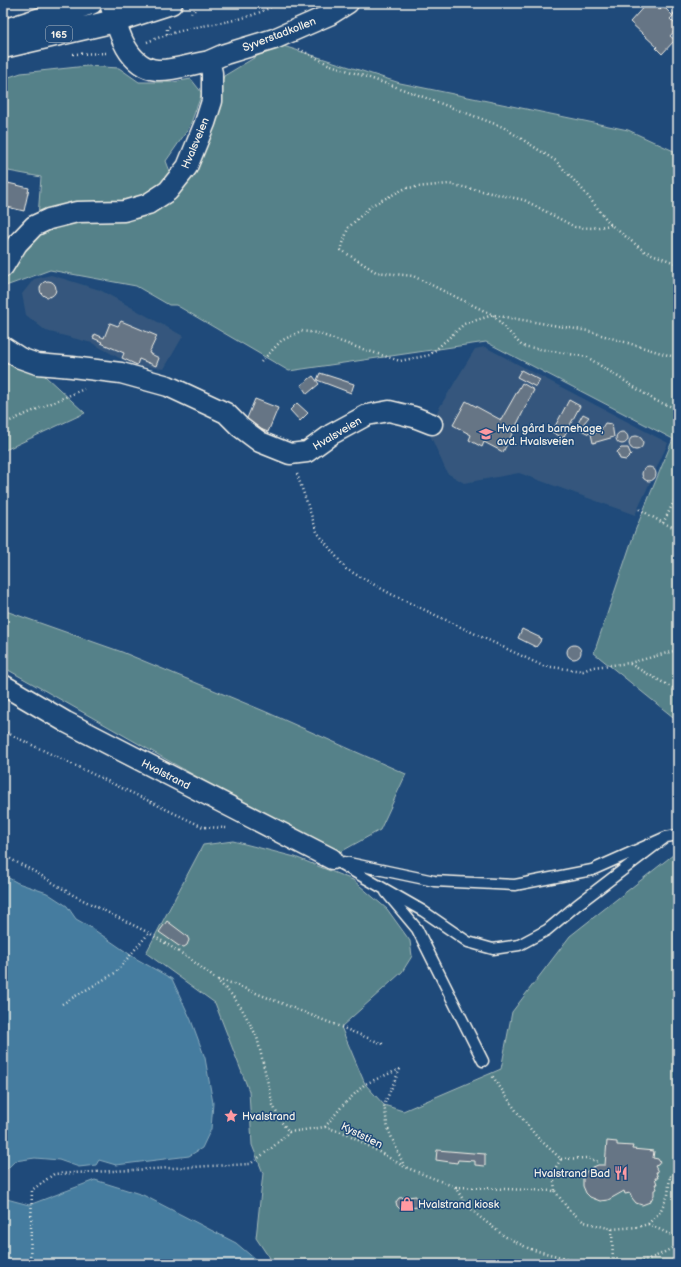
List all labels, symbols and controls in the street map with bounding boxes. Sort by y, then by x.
street label: Syverstadkollen [241,15,318,54]
road number: 165 [46,26,72,42]
street label: Hvalsveien [179,116,212,171]
street label: Hvalsveien [311,414,364,453]
place label: Hval gård barnehage, avd. Hvalsveien [497,422,604,448]
school or university icon: Hval gård barnehage, avd. Hvalsveien [478,426,494,442]
street label: Hvalstrand [139,757,192,792]
place icon: Hvalstrand [223,1108,239,1124]
place label: Hvalstrand [242,1110,295,1123]
street label: Kyststien [339,1120,385,1151]
restaurant icon: Hvalstrand Bad [613,1165,629,1181]
place label: Hvalstrand Bad [534,1167,610,1180]
shop icon: Hvalstrand kiosk [399,1196,415,1212]
place label: Hvalstrand kiosk [418,1198,500,1211]

